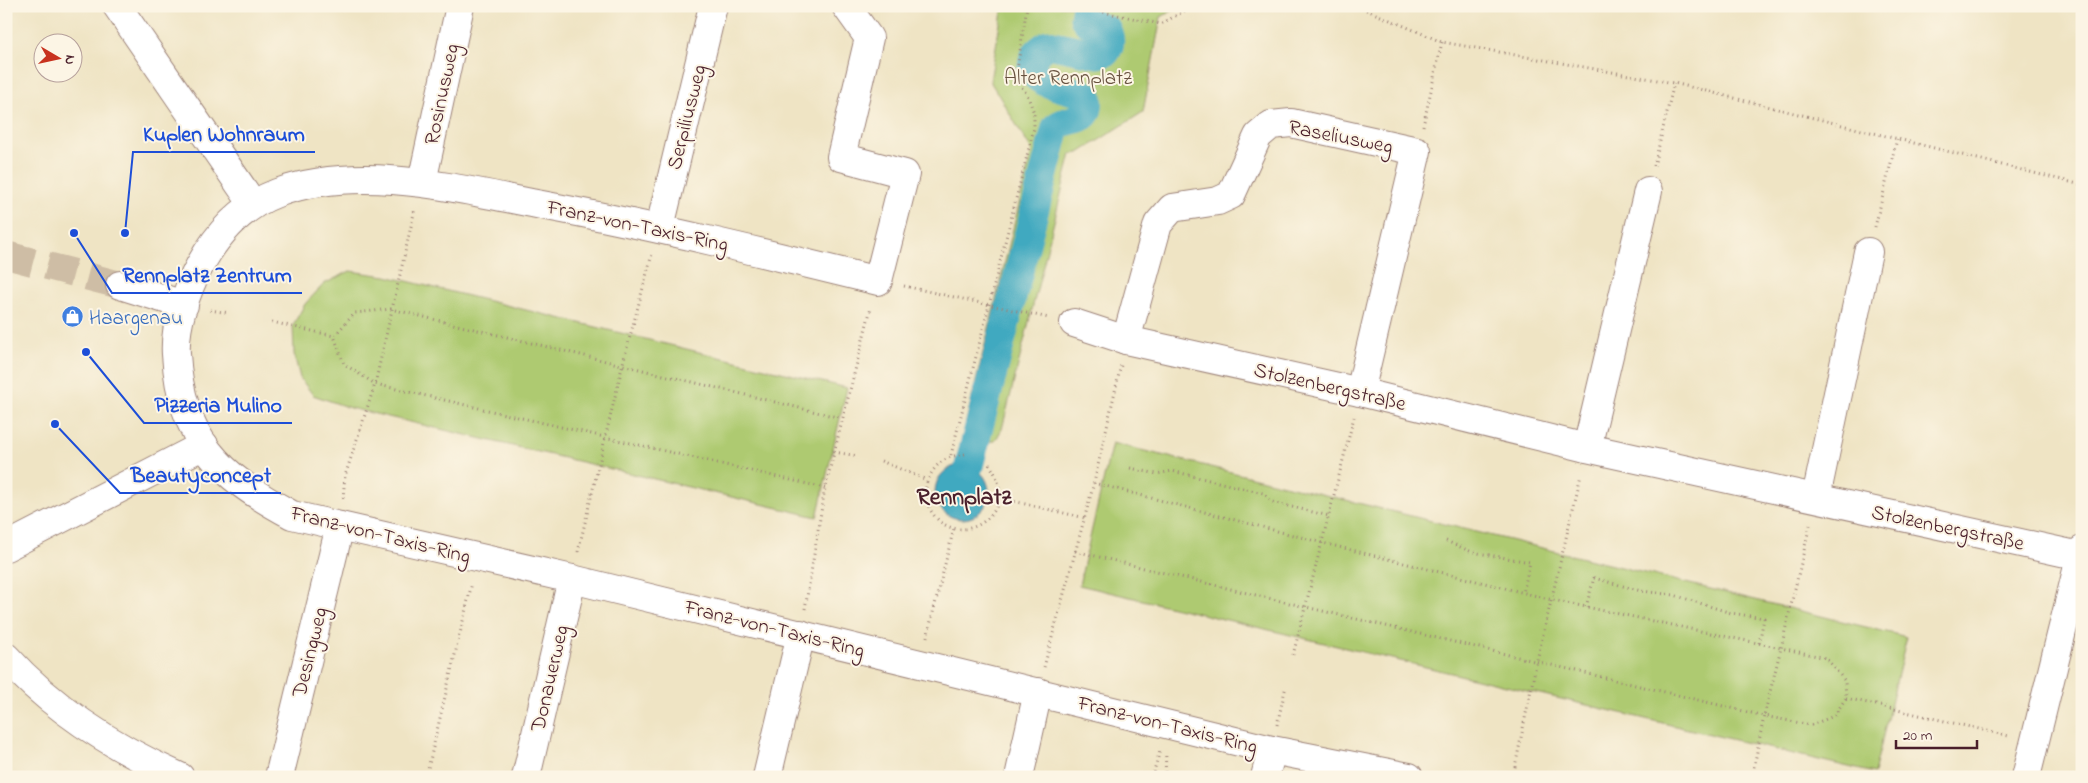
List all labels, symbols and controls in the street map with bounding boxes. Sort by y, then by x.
north arrow [32,32,82,82]
street label: Rosinusweg [418,41,470,148]
text: N [58,53,80,66]
street label: Serpiliusweg [660,62,717,174]
park label: Alter Rennplatz [1004,64,1132,94]
street label: Raseliusweg [1286,113,1395,165]
callout: Kuplen Wohnraum [133,115,315,152]
text: Kuplen Wohnraum [143,120,305,152]
street label: Franz-von-Taxis-Ring [543,193,731,263]
callout: Rennplatz Zentrum [112,256,302,293]
text: Rennplatz Zentrum [122,261,292,293]
place label: Haargenau [89,304,183,336]
shop icon: Haargenau [61,305,85,329]
street label: Stolzenbergstraße [1250,356,1409,422]
callout: Pizzeria Mulino [144,386,292,423]
text: Pizzeria Mulino [154,391,282,423]
callout: Beautyconcept [120,456,281,493]
text: Beautyconcept [130,461,272,494]
district label: Rennplatz [916,481,1013,516]
street label: Stolzenbergstraße [1868,498,2027,562]
street label: Franz-von-Taxis-Ring [286,499,474,575]
street label: Franz-von-Taxis-Ring [680,593,868,669]
street label: Desingweg [285,604,339,702]
street label: Donauerweg [524,622,580,736]
street label: Franz-von-Taxis-Ring [1073,689,1261,765]
scale bar [1896,718,1977,750]
text: 20 m [1903,725,1933,747]

